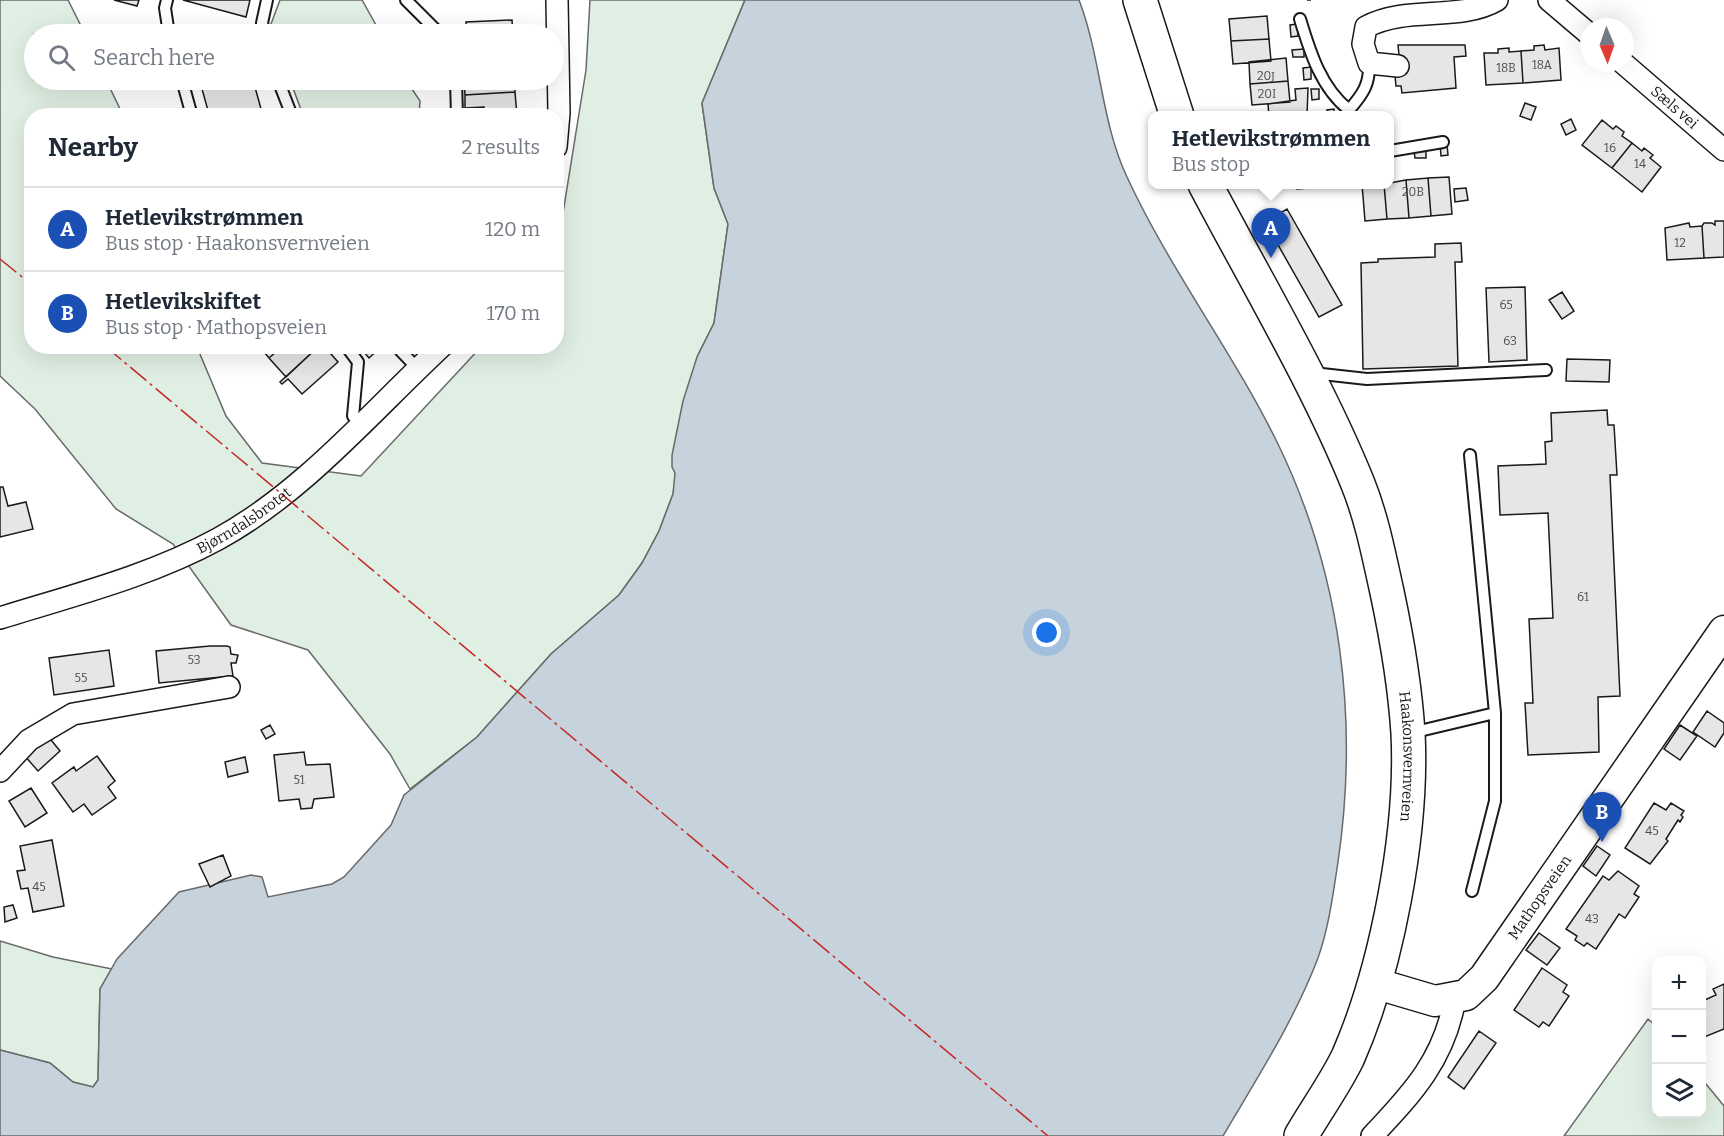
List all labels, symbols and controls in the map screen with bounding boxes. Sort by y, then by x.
north arrow [1580,18,1634,72]
search box [24,24,564,90]
icon: search [45,41,78,74]
text: Search here [93,44,215,71]
house number: 18A [1532,58,1553,72]
house number: 18B [1496,61,1516,75]
house number: 20J [1257,69,1275,83]
street label: Sæls vei [1647,82,1702,133]
house number: 20I [1258,87,1276,101]
popup [1148,111,1394,189]
text: Hetlevikstrømmen [1172,125,1370,152]
text: Nearby [48,132,138,163]
text: 2 results [461,135,540,159]
house number: 16 [1604,141,1616,155]
text: Bus stop [1172,152,1250,176]
house number: 14 [1634,157,1646,171]
house number: 20B [1402,185,1424,199]
text: Hetlevikstrømmen [105,204,303,231]
pin: A [1252,208,1290,258]
text: A [60,217,75,241]
text: 120 m [485,217,540,241]
text: Bus stop · Haakonsvernveien [105,231,370,255]
house number: 12 [1674,236,1686,250]
text: Hetlevikskiftet [105,288,261,315]
house number: 65 [1499,298,1513,312]
text: B [61,301,74,325]
text: 170 m [487,301,540,325]
text: Bus stop · Mathopsveien [105,315,327,339]
house number: 63 [1503,334,1517,348]
street label: Bjørndalsbrotet [194,483,295,558]
house number: 61 [1577,590,1589,604]
your location [1032,618,1061,647]
house number: 53 [188,653,201,667]
house number: 55 [75,671,87,685]
street label: Haakonsvernveien [1395,690,1418,823]
house number: 51 [293,773,305,787]
pin: B [1582,792,1622,842]
house number: 45 [1645,824,1659,838]
street label: Mathopsveien [1504,851,1575,943]
house number: 45 [32,880,46,894]
house number: 43 [1585,912,1599,926]
map controls [1652,956,1706,1118]
button: + [1652,956,1706,1010]
button: − [1652,1010,1706,1064]
button: layers [1652,1064,1706,1118]

